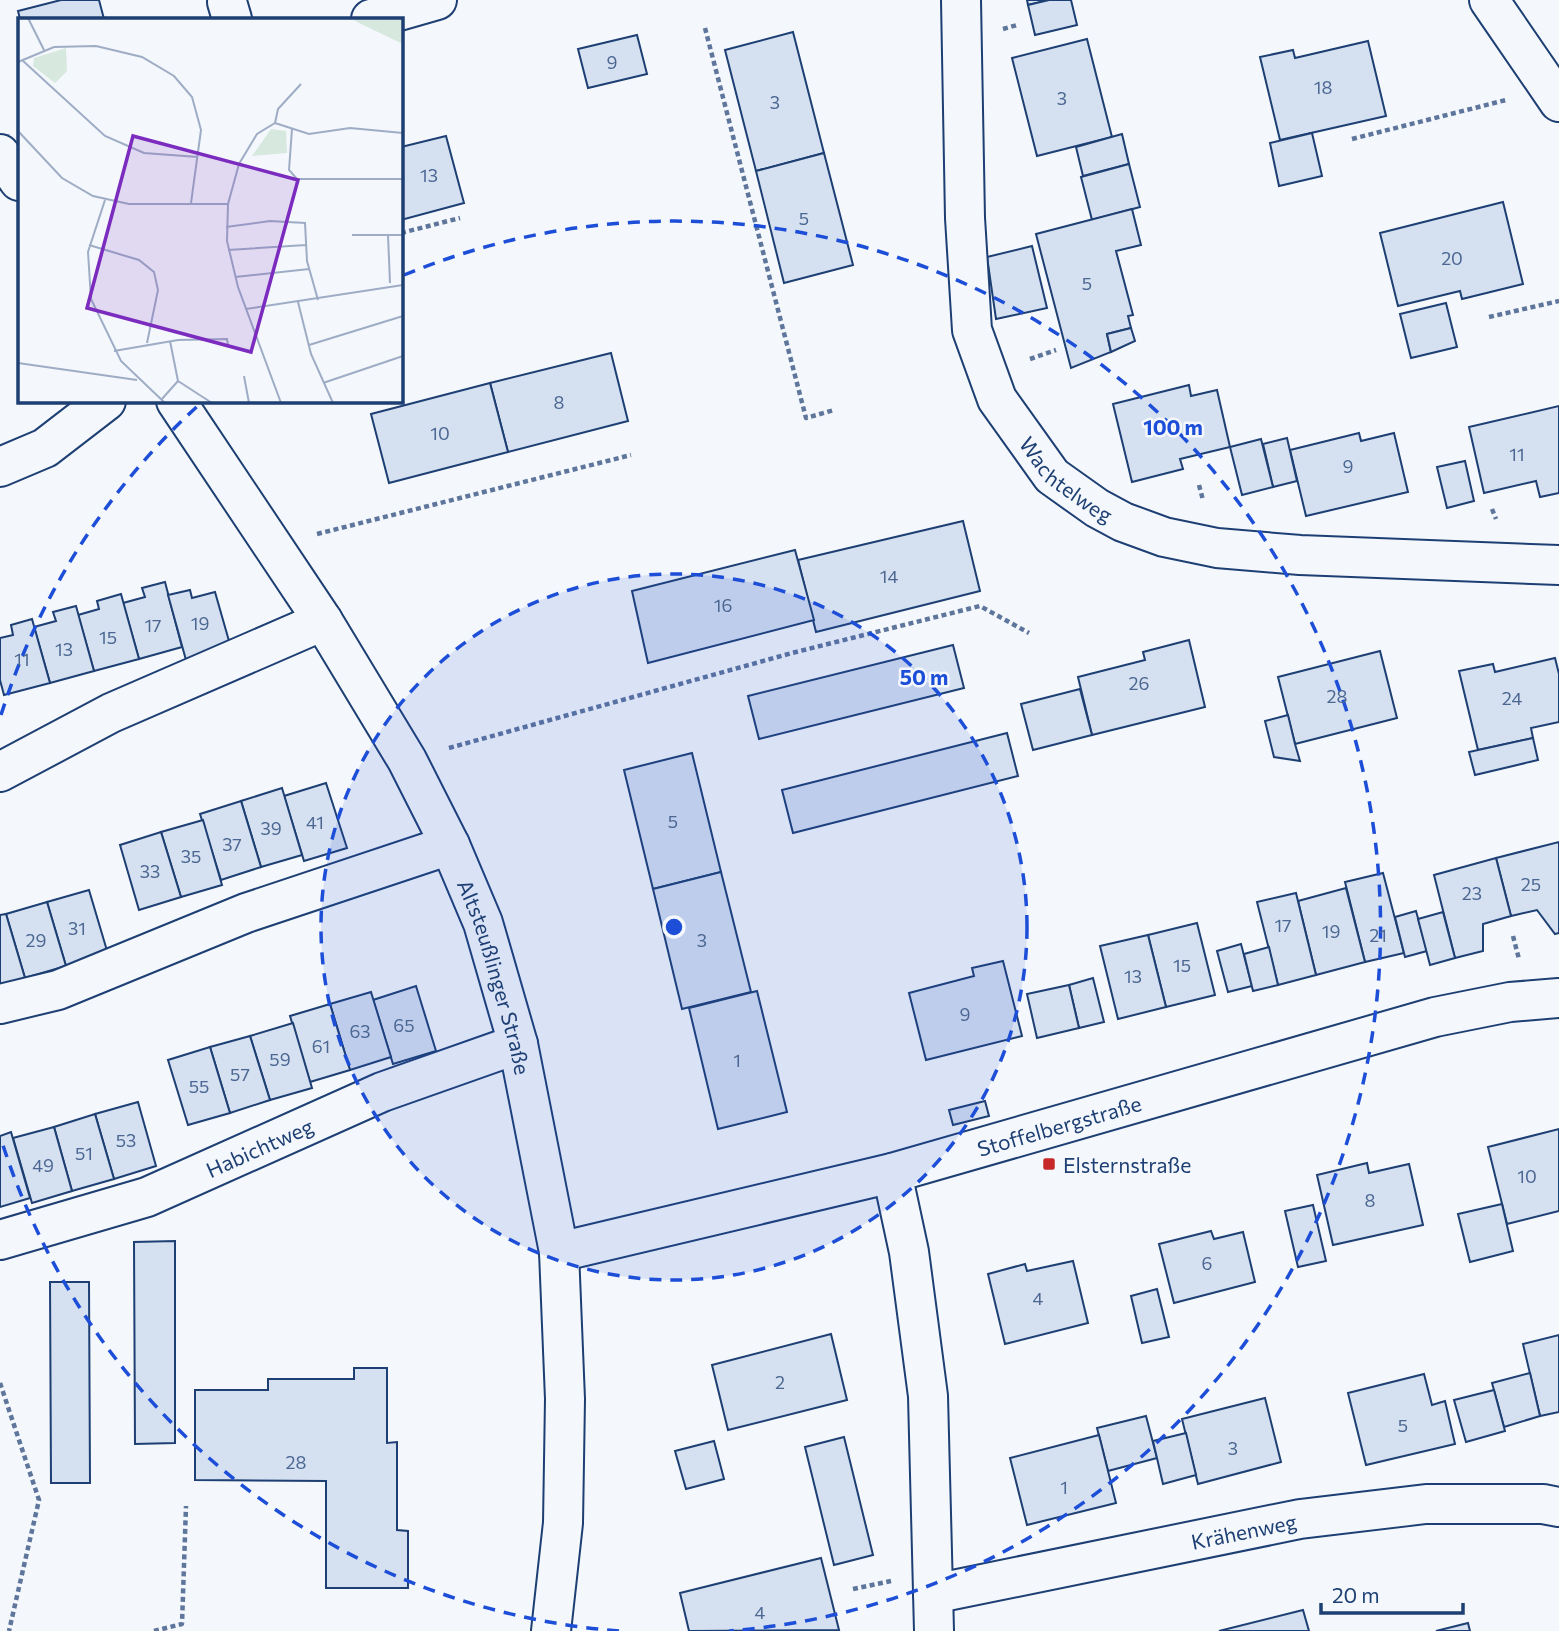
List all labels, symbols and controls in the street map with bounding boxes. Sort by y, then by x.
inset map [18,18,402,402]
house number: 9 [607,51,617,73]
house number: 18 [1314,76,1332,98]
house number: 3 [1057,87,1067,109]
house number: 3 [770,91,780,113]
house number: 13 [420,164,438,186]
house number: 5 [799,207,809,229]
house number: 20 [1441,247,1463,269]
house number: 5 [1082,272,1092,294]
house number: 8 [554,391,565,413]
text: 100 m [1143,414,1203,439]
house number: 10 [430,422,450,444]
street label: Wachtelweg [1015,431,1117,527]
house number: 11 [1509,443,1525,465]
house number: 9 [1343,455,1353,477]
house number: 14 [880,565,898,587]
house number: 16 [714,594,732,616]
house number: 19 [191,612,209,634]
house number: 17 [144,614,162,636]
house number: 15 [99,626,117,648]
house number: 13 [55,638,73,660]
house number: 11 [14,648,30,670]
text: 50 m [900,664,948,689]
house number: 26 [1129,672,1149,694]
house number: 28 [1327,685,1348,707]
house number: 24 [1502,687,1522,709]
house number: 5 [668,810,678,832]
house number: 41 [306,811,324,833]
house number: 39 [260,817,282,839]
house number: 37 [222,833,242,855]
house number: 35 [181,845,201,867]
house number: 33 [140,860,160,882]
house number: 25 [1521,873,1541,895]
street label: Altsteußlinger Straße [453,875,536,1077]
house number: 23 [1462,882,1482,904]
house number: 17 [1274,914,1292,936]
centre of rings [662,915,686,939]
house number: 31 [68,917,86,939]
house number: 19 [1322,920,1340,942]
house number: 21 [1369,924,1387,946]
house number: 29 [26,929,46,951]
house number: 3 [697,929,707,951]
house number: 15 [1173,954,1191,976]
house number: 13 [1124,965,1142,987]
house number: 9 [960,1003,970,1025]
house number: 65 [393,1014,415,1036]
house number: 63 [349,1020,371,1042]
house number: 61 [312,1035,330,1057]
house number: 59 [269,1048,291,1070]
house number: 1 [733,1049,741,1071]
house number: 57 [230,1063,250,1085]
house number: 55 [189,1075,209,1097]
street label: Stoffelbergstraße [974,1090,1144,1160]
street label: Habichtweg [202,1112,317,1182]
house number: 53 [116,1129,136,1151]
house number: 51 [75,1142,93,1164]
place label: Elsternstraße [1063,1152,1191,1177]
house number: 49 [32,1154,54,1176]
marker: Elsternstraße [1041,1156,1057,1172]
house number: 10 [1517,1165,1537,1187]
house number: 8 [1365,1189,1376,1211]
house number: 6 [1202,1252,1212,1274]
house number: 4 [1033,1287,1044,1309]
house number: 2 [775,1371,785,1393]
house number: 5 [1398,1414,1408,1436]
house number: 3 [1228,1437,1238,1459]
house number: 28 [286,1451,307,1473]
house number: 1 [1060,1476,1068,1498]
street label: Krähenweg [1189,1508,1299,1553]
scale bar [1321,1572,1463,1616]
text: 20 m [1332,1582,1380,1607]
house number: 4 [755,1601,766,1623]

